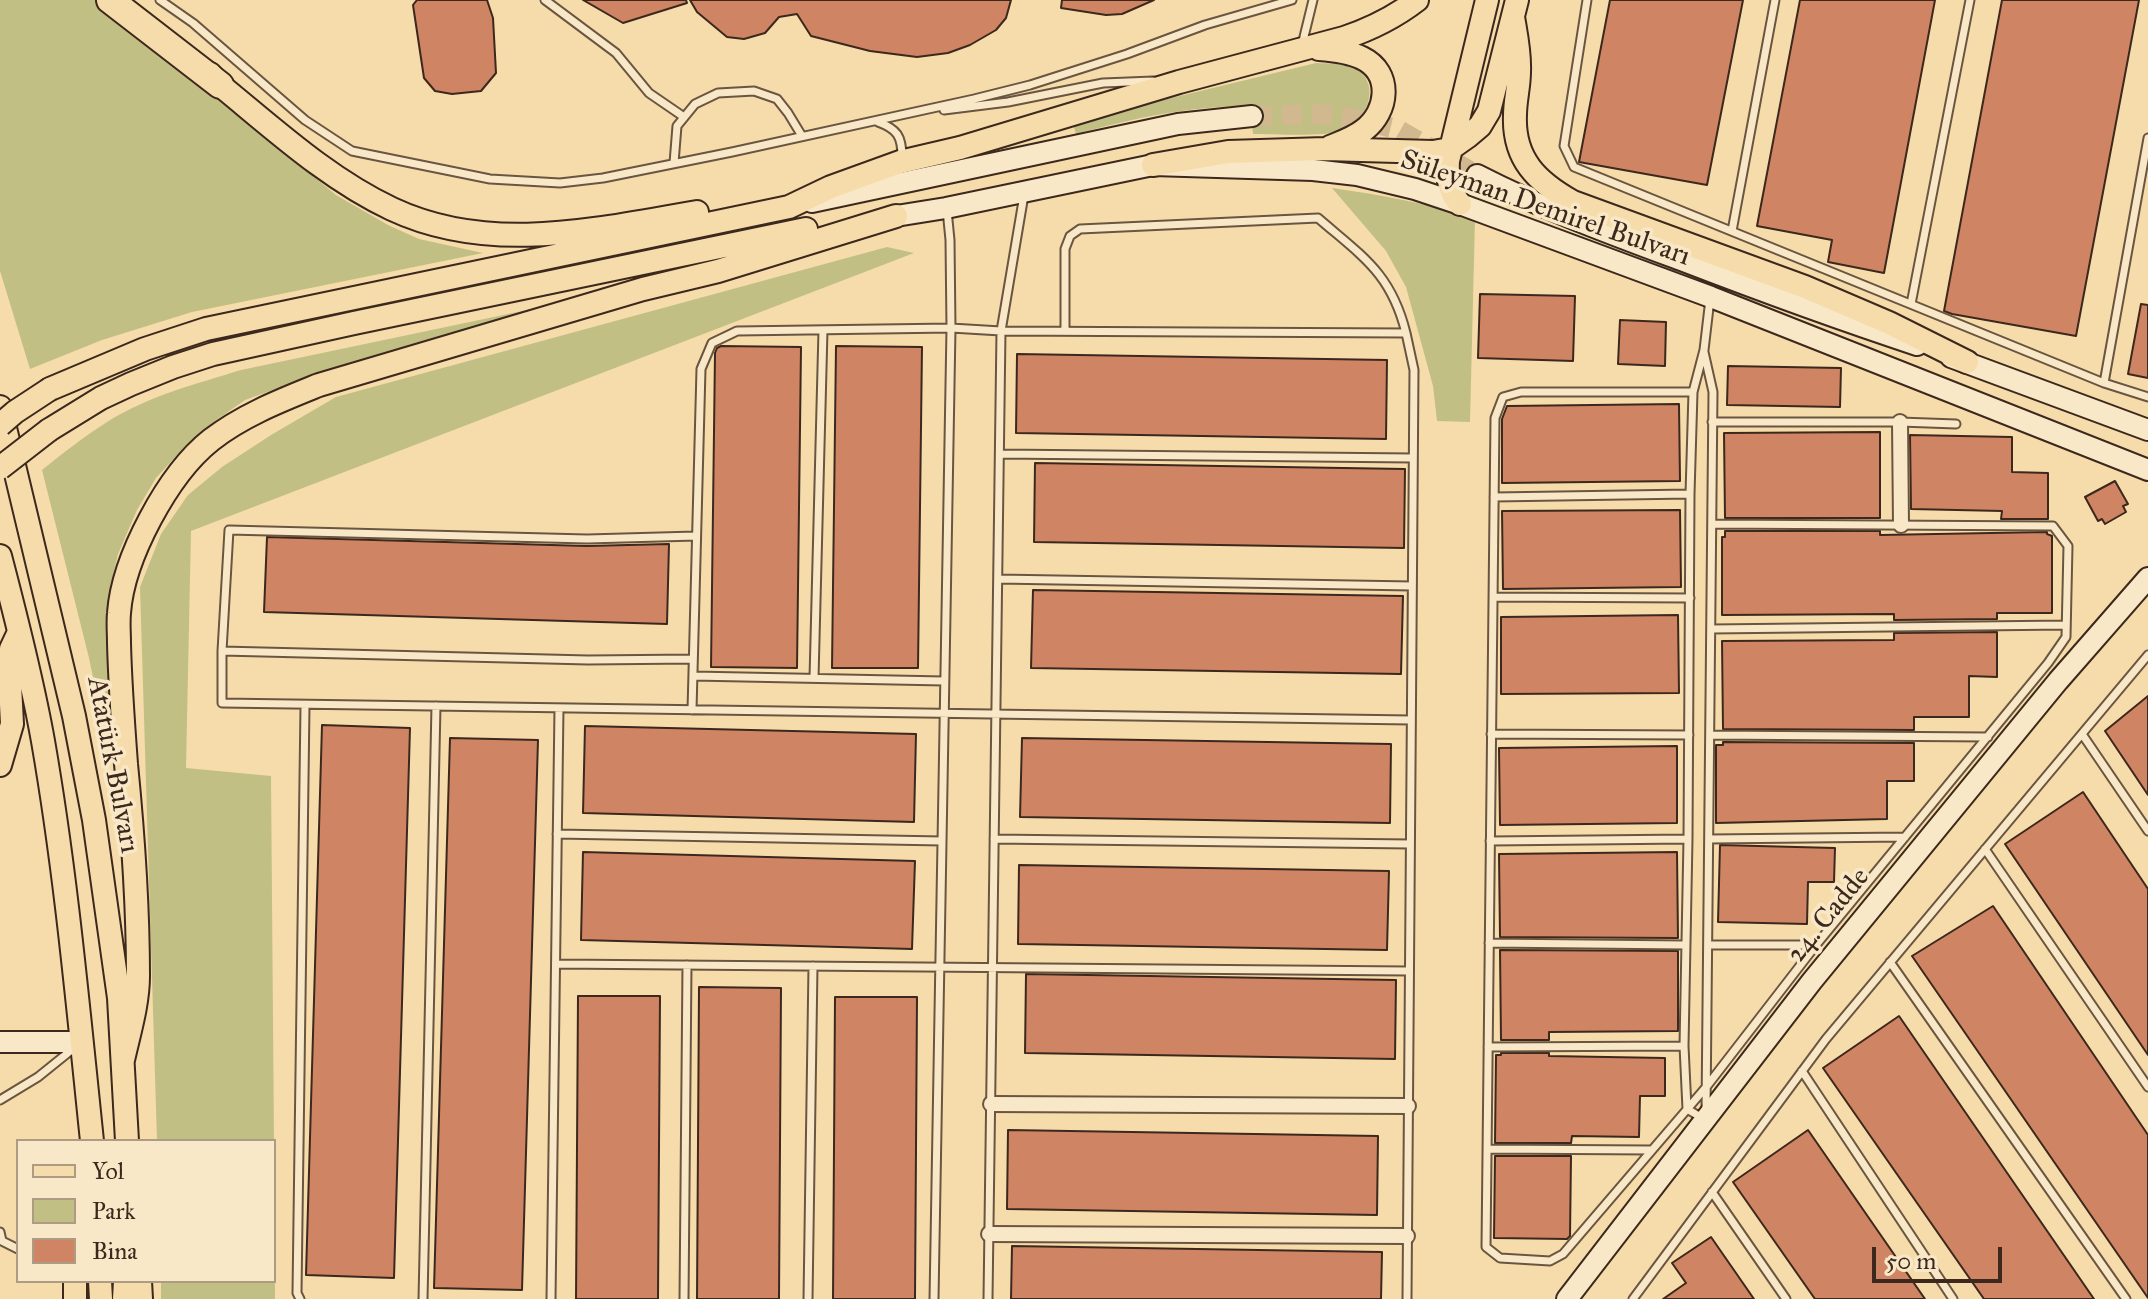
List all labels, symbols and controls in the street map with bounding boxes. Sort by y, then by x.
street label: Süleyman Demirel Bulvarı [1396,144,1694,274]
street label: Atatürk Bulvarı [78,674,146,856]
street label: 24. Cadde [1781,862,1877,970]
legend [16,1139,276,1283]
text: Yol [92,1156,124,1186]
text: Park [92,1196,135,1226]
scale bar [1876,1231,2006,1281]
text: Bina [92,1236,138,1266]
text: 50 m [1886,1246,1936,1276]

